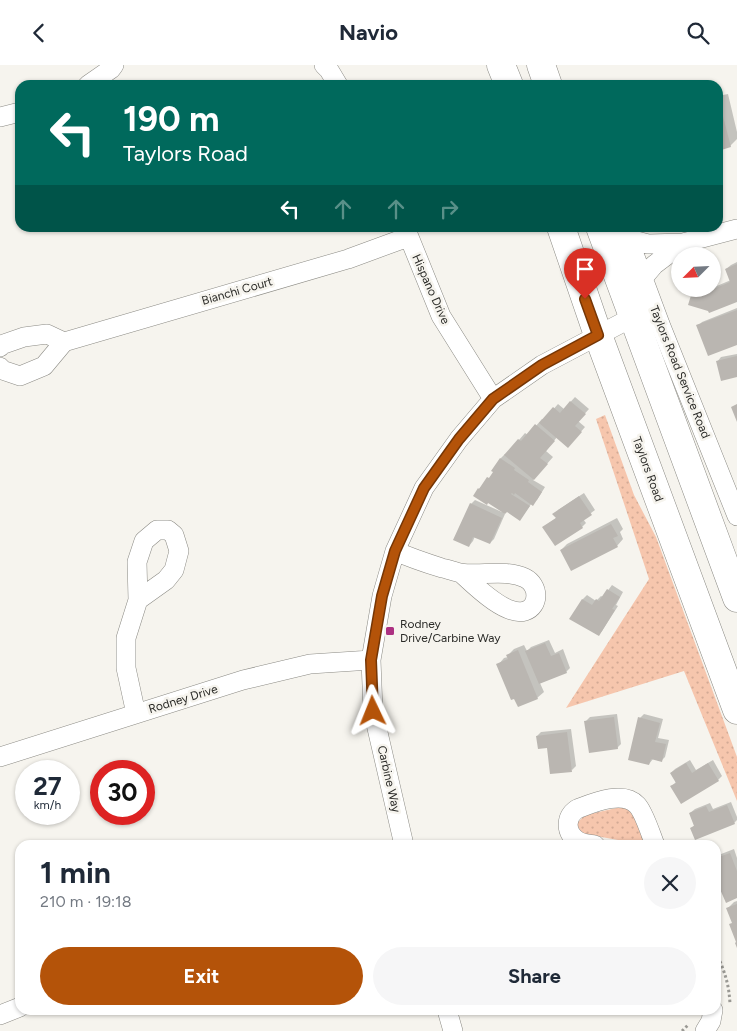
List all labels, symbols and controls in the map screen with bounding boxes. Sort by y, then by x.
icon: back [25,19,53,47]
text: Navio [339,19,398,46]
icon: search [684,19,712,47]
text: 190 m [123,98,220,140]
icon: left [40,100,105,165]
text: Taylors Road [123,140,248,167]
icon: left [276,195,304,223]
icon: ahead [329,195,357,223]
icon: ahead [382,195,410,223]
icon: right [435,195,463,223]
north arrow [671,247,721,297]
map controls [671,247,721,297]
pin [564,248,606,299]
street label: Hispano Drive [409,252,453,326]
icon: arrive [571,255,599,283]
street label: Bianchi Court [200,274,274,308]
street label: Taylors Road Service Road [647,304,713,440]
street label: Taylors Road [630,435,666,503]
place label: Rodney Drive/Carbine Way [400,617,501,645]
marker: Rodney Drive/Carbine Way [384,625,396,637]
street label: Rodney Drive [147,682,220,716]
position arrow [346,684,398,736]
street label: Carbine Way [375,744,404,814]
speed limit sign: 30 [90,760,155,825]
text: 27 [33,771,62,801]
text: km/h [34,798,61,812]
text: 1 min [40,854,111,891]
button: close [644,857,696,909]
text: 210 m · 19:18 [40,892,132,911]
button: Exit [40,947,363,1005]
button: Share [373,947,696,1005]

